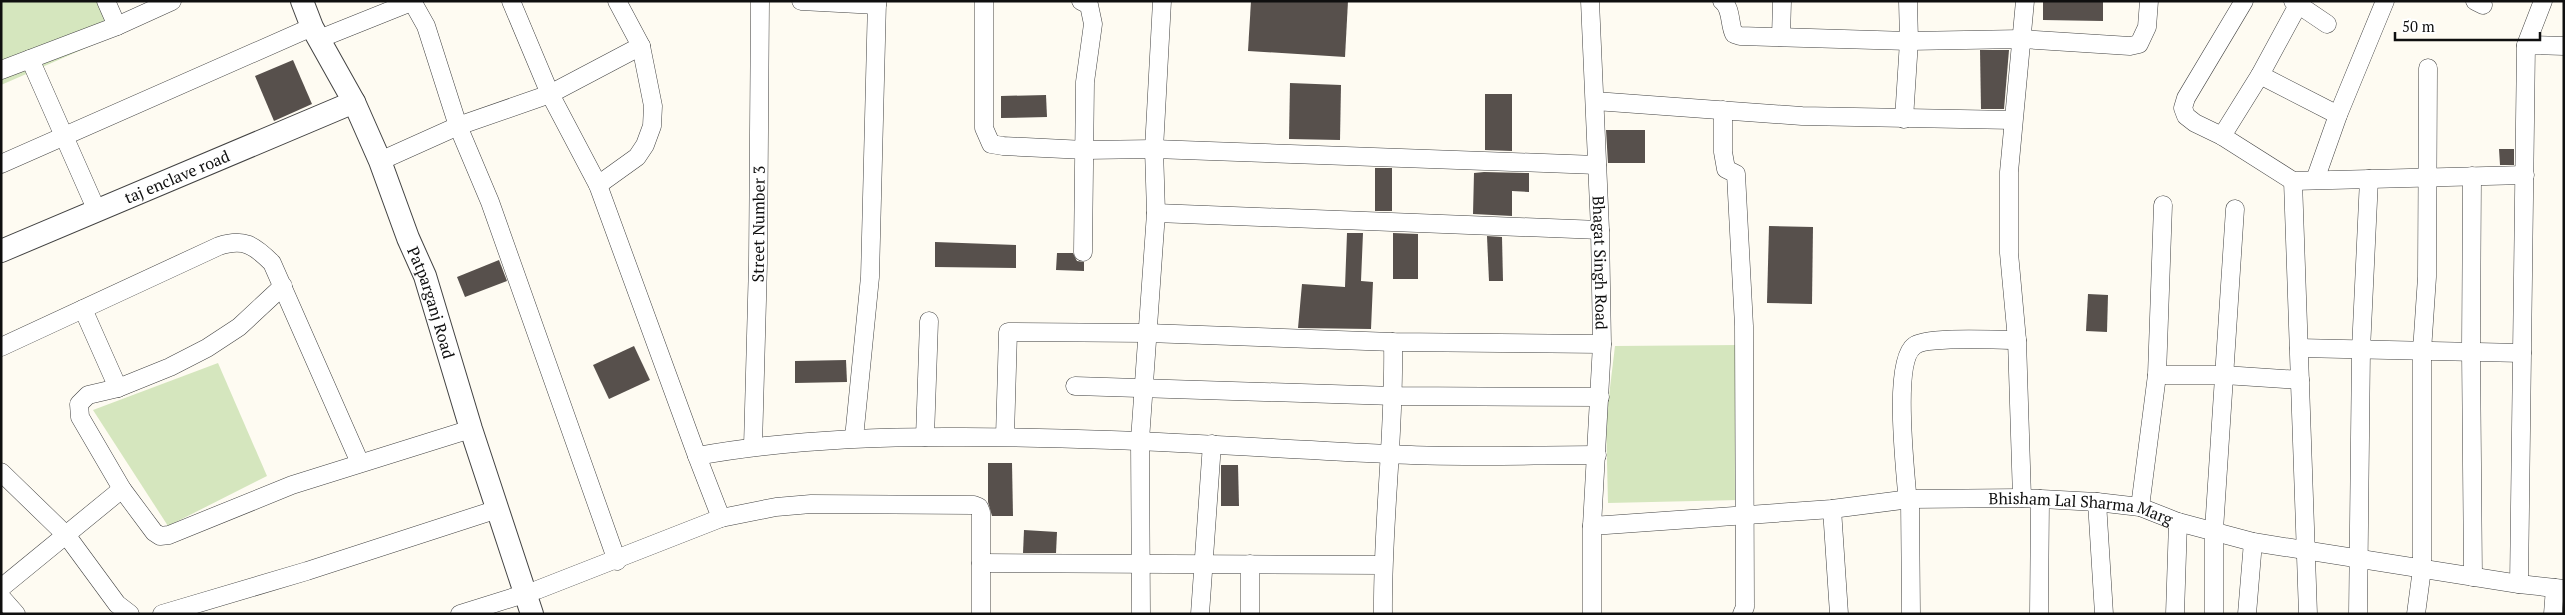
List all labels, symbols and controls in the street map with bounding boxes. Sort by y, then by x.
scale bar [2395,10,2540,42]
text: 50 m [2402,16,2435,36]
street label: taj enclave road [121,145,233,209]
street label: Street Number 3 [746,166,770,283]
street label: Bhagat Singh Road [1588,195,1613,330]
street label: Patparganj Road [402,243,460,361]
street label: Bhisham Lal Sharma Marg [1988,487,2177,530]

